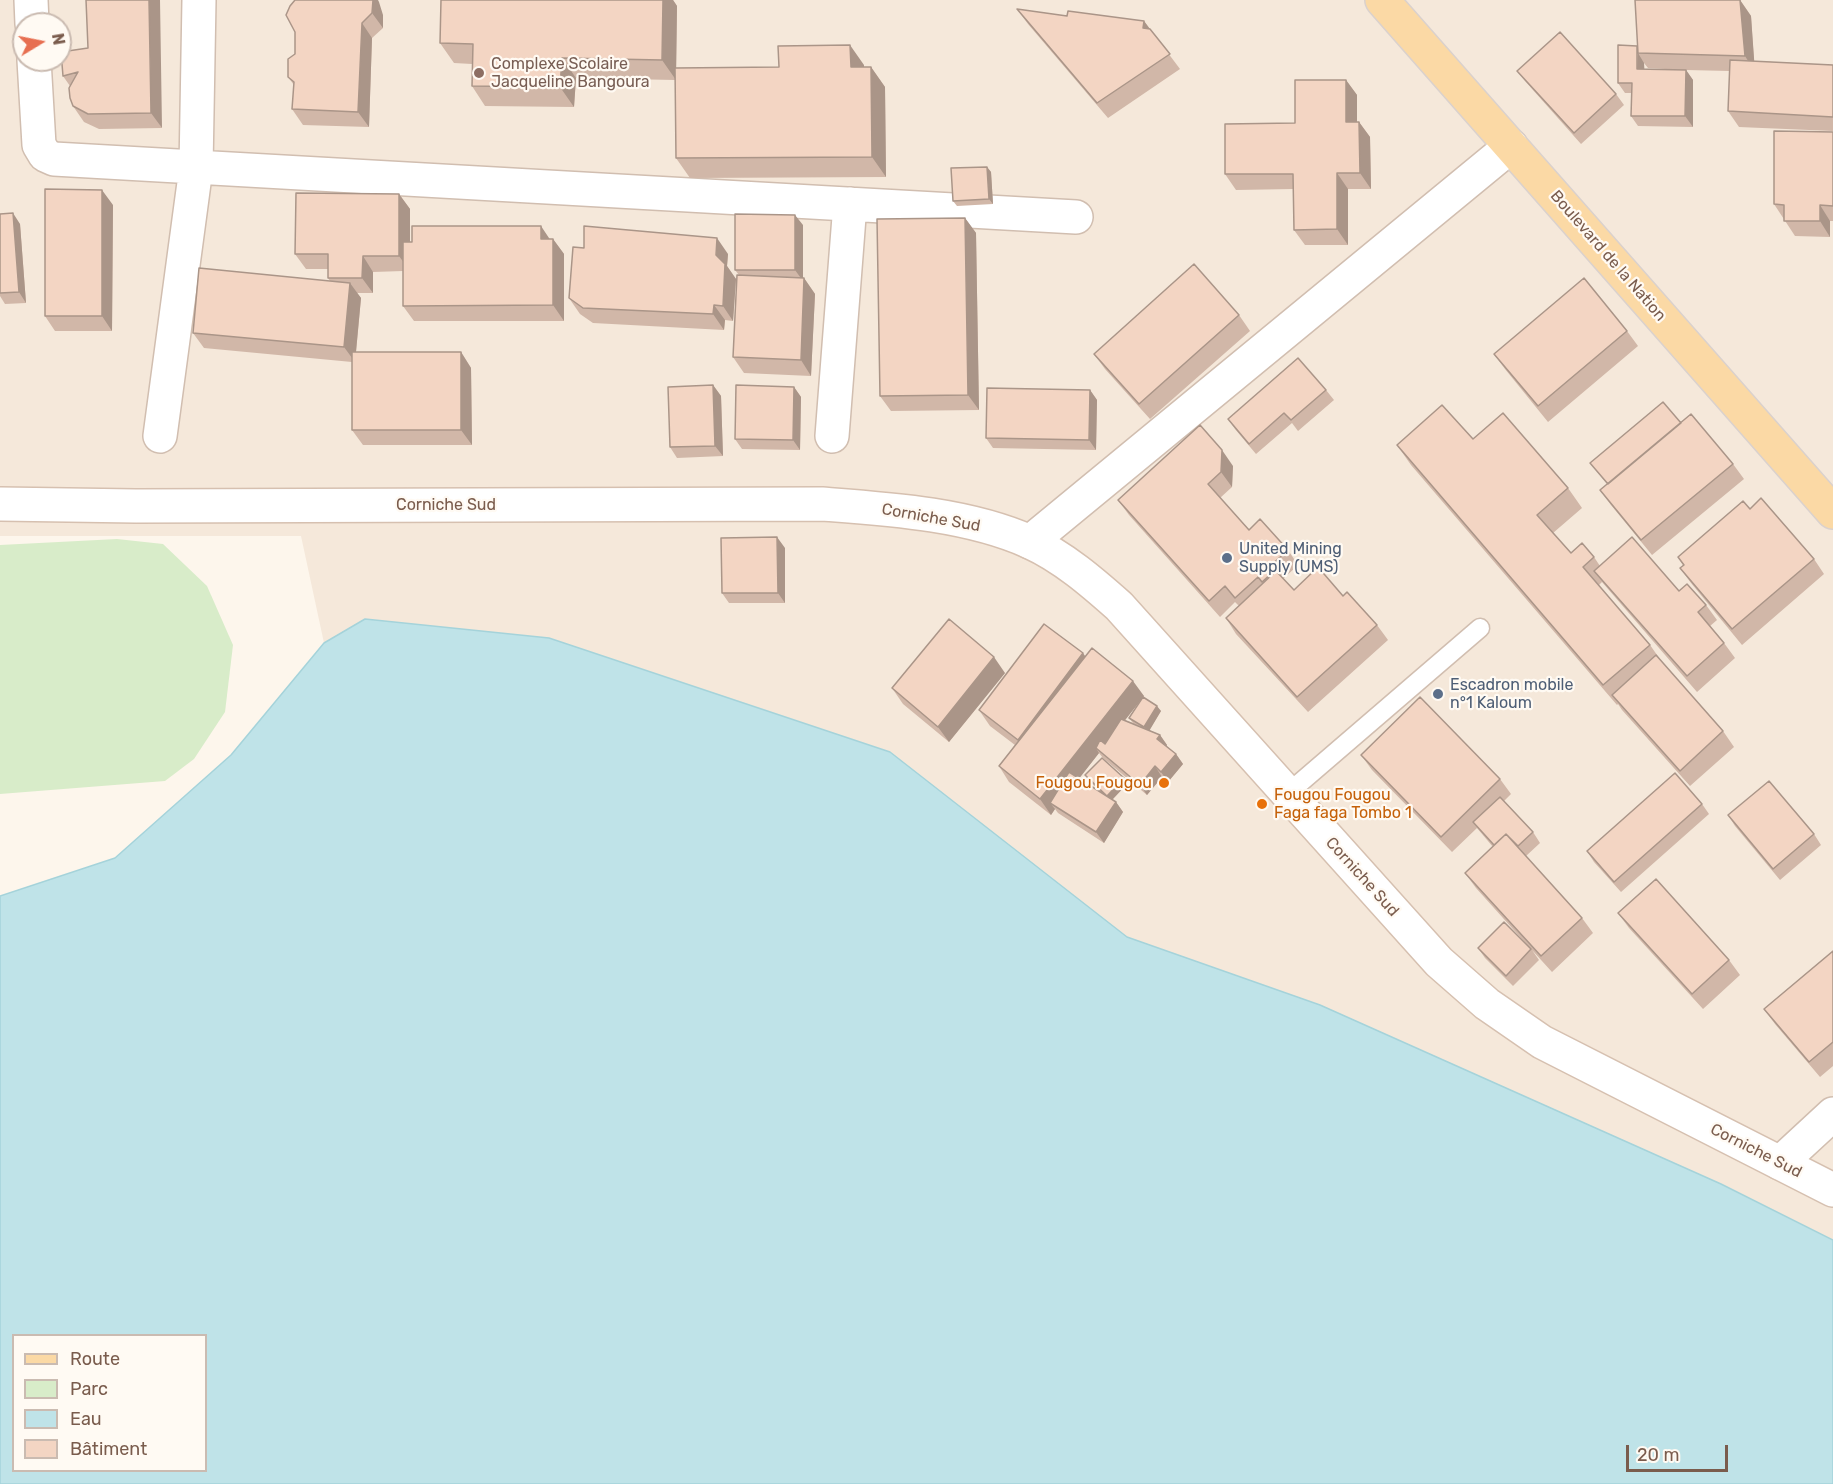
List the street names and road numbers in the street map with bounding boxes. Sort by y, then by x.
street label: Boulevard de la Nation [1546,187,1670,325]
street label: Corniche Sud [396,495,496,515]
street label: Corniche Sud [880,500,982,536]
street label: Corniche Sud [1321,833,1403,921]
street label: Corniche Sud [1707,1120,1805,1182]

